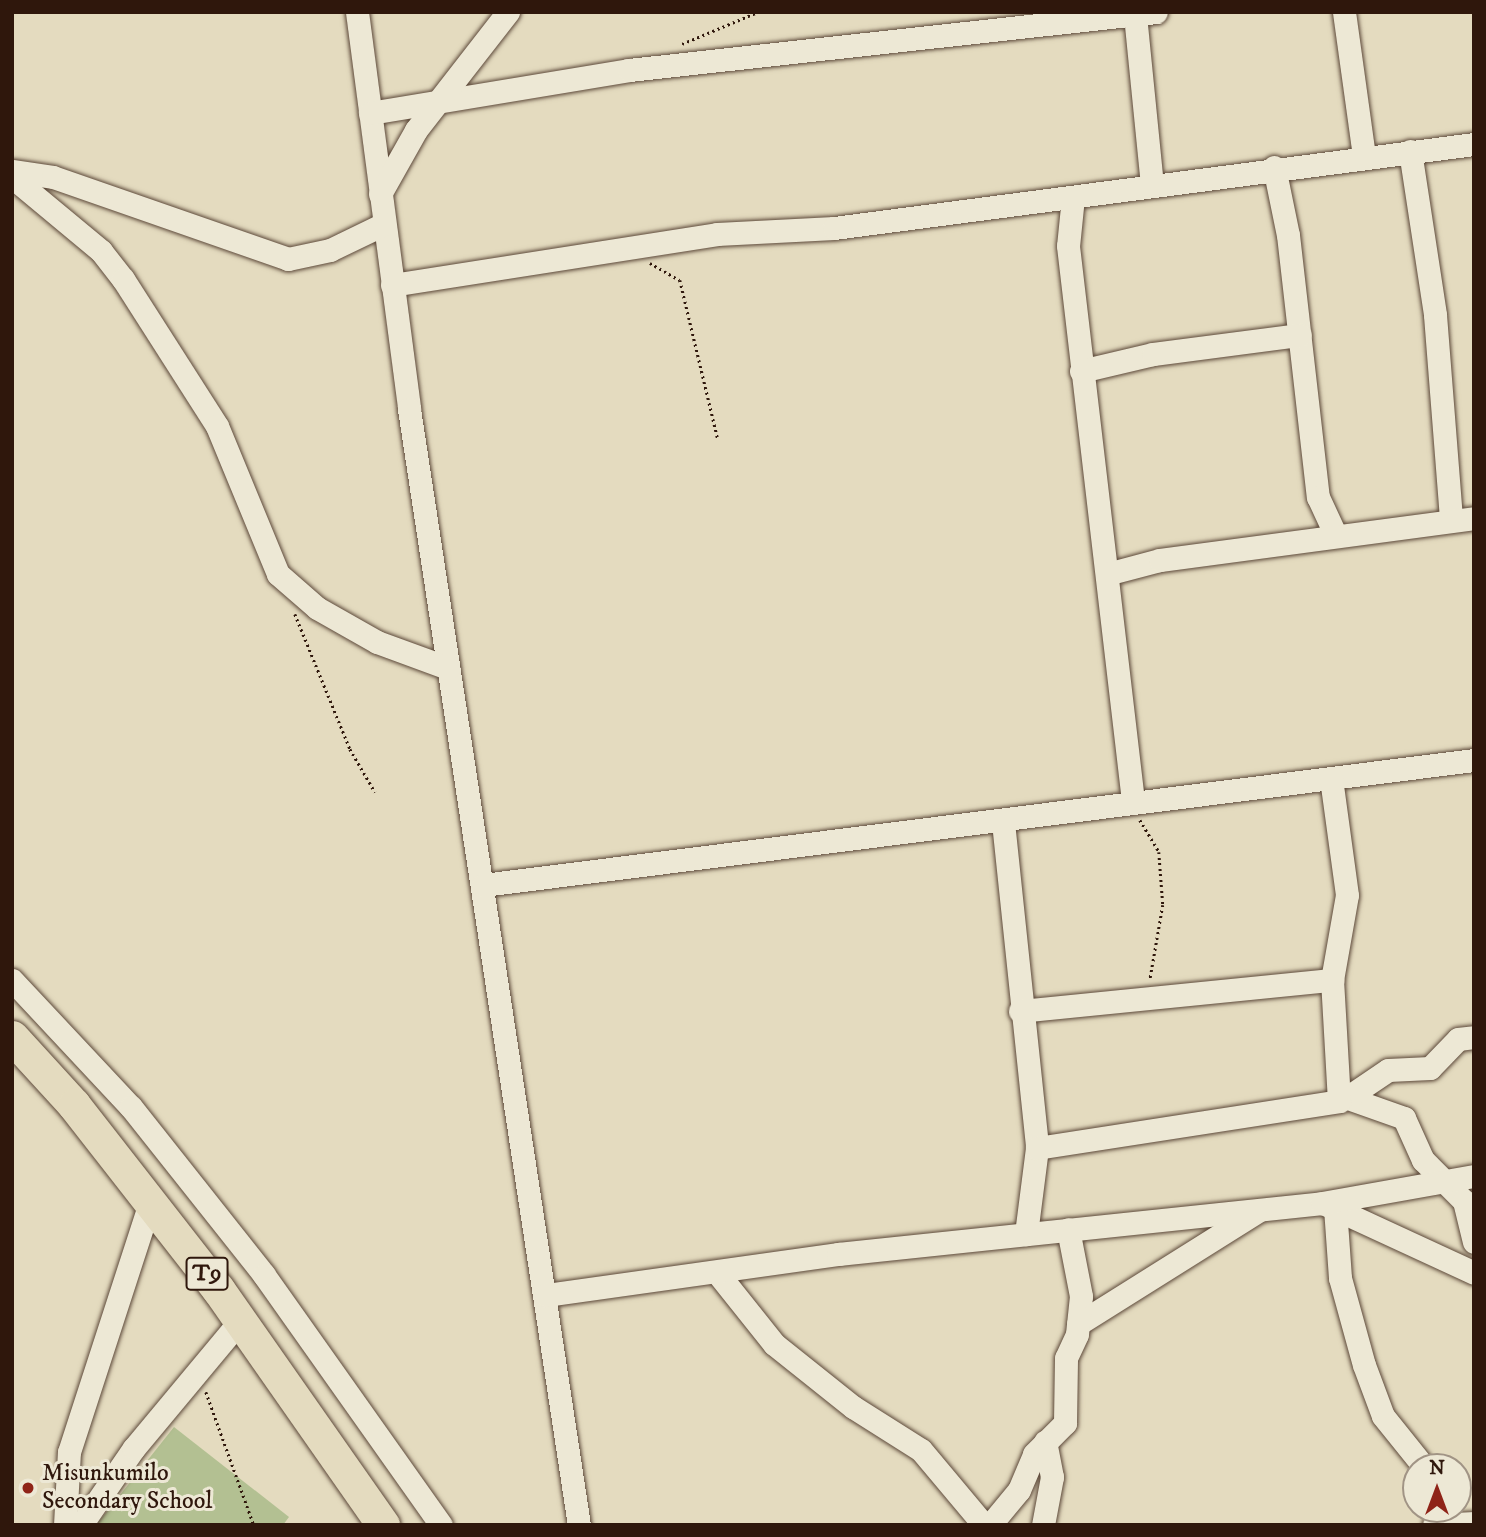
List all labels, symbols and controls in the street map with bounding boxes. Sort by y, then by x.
road number: T9 [184,1254,230,1294]
north arrow [1402,1453,1472,1523]
text: N [1429,1457,1445,1480]
place label: Misunkumilo Secondary School [42,1460,213,1516]
marker: Misunkumilo Secondary School [20,1480,36,1496]

